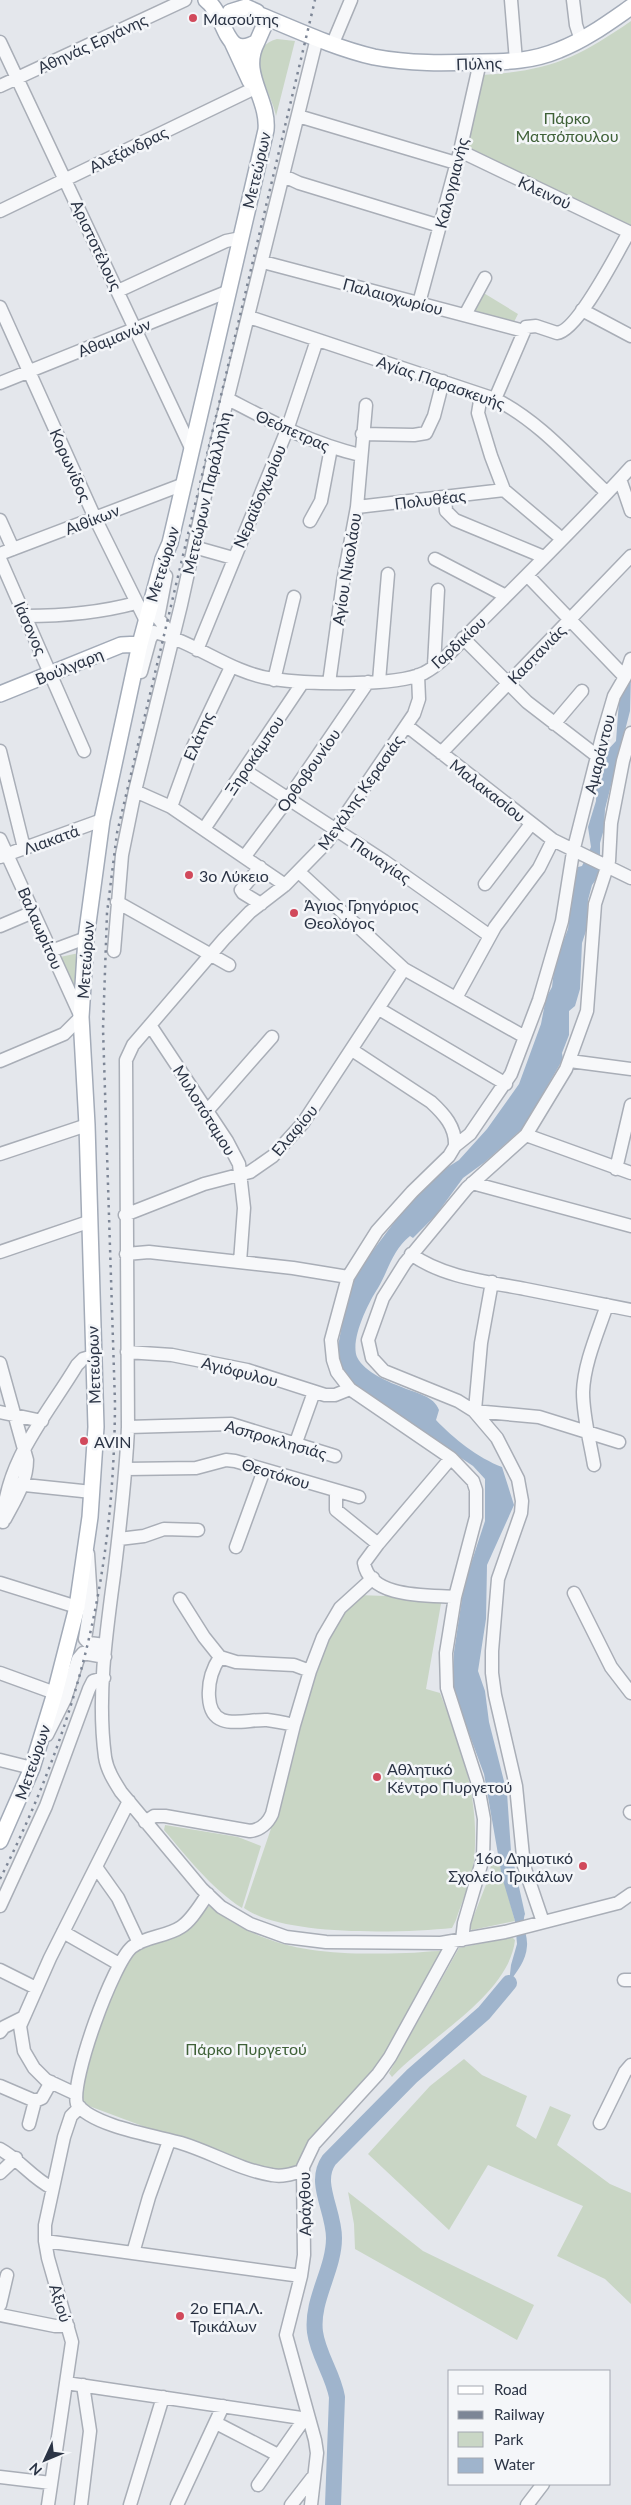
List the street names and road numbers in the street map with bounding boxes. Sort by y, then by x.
street label: Αθηνάς Εργάνης [34,9,150,77]
street label: Πύλης [456,53,503,73]
street label: Αλεξάνδρας [86,122,171,177]
street label: Μετεώρων [238,130,274,210]
street label: Καλογριανής [431,135,472,230]
street label: Κλεινού [515,171,575,213]
street label: Αριστοτέλους [68,197,127,294]
street label: Παλαιοχωρίου [341,274,445,318]
street label: Αθαμανών [75,314,153,360]
street label: Αγίας Παρασκευής [374,351,508,413]
street label: Θεόπετρας [253,405,333,455]
street label: Μετεώρων Παράλληλη [178,410,234,576]
street label: Κορωνίδος [46,426,96,505]
street label: Νεραϊδοχωρίου [229,442,289,550]
street label: Πολυθέας [393,485,467,513]
street label: Αιθίκων [62,500,122,538]
street label: Αγίου Νικολάου [328,512,364,626]
street label: Μετεώρων [142,524,182,604]
street label: Ιάσονος [11,598,51,658]
street label: Γαρδικίου [427,612,489,672]
street label: Καστανιάς [503,620,569,688]
street label: Βούλγαρη [32,644,106,688]
street label: Ελάτης [179,708,217,763]
street label: Ξηροκάμπου [221,712,287,798]
street label: Αμαράντου [580,712,618,796]
street label: Ορθοβουνίου [272,725,344,815]
street label: Μεγάλης Κερασιάς [313,730,407,853]
street label: Μαλακασίου [446,755,530,825]
street label: Λιακατά [20,820,82,858]
street label: Παναγίας [347,833,415,887]
street label: Βαλαωρίτου [14,884,68,972]
street label: Μετεώρων [73,920,97,1000]
street label: Μυλοπόταμου [170,1061,240,1159]
street label: Ελαφίου [267,1101,321,1159]
street label: Μετεώρων [82,1326,104,1404]
street label: Αγιόφυλου [200,1352,280,1390]
street label: Ασπροκλησιάς [223,1415,330,1463]
street label: Θεοτόκου [240,1454,312,1492]
street label: Μετεώρων [10,1722,54,1802]
street label: Αράχθου [294,2172,314,2236]
street label: Αξιού [45,2282,76,2325]

